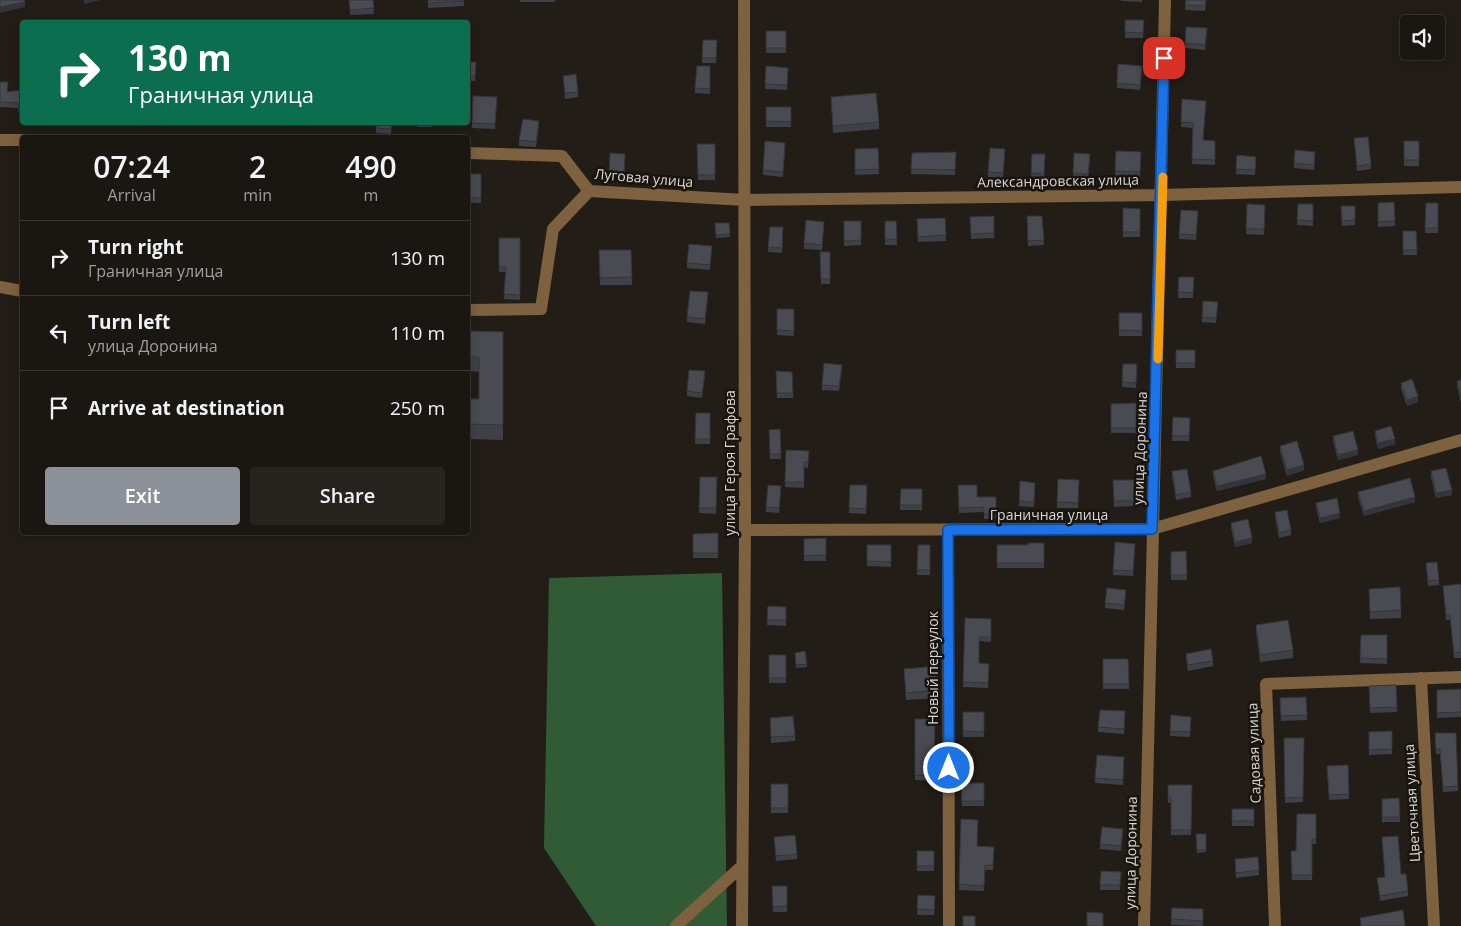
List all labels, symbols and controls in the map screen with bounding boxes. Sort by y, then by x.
map controls [1400,15,1445,60]
button: sound [1400,15,1445,60]
text: 130 m [128,34,232,81]
pin [1143,37,1185,79]
icon: right [45,40,110,105]
icon: arrive [1150,44,1178,72]
text: Граничная улица [128,79,314,109]
text: 07:24 [93,146,170,187]
text: 2 [249,146,266,187]
text: 490 [345,146,397,187]
street label: Луговая улица [594,164,694,191]
street label: Александровская улица [977,170,1139,191]
text: Arrival [108,184,156,206]
text: min [243,184,272,206]
text: m [364,184,378,206]
text: Turn right [88,234,183,260]
icon: right [45,244,73,272]
text: 130 m [390,245,445,271]
text: Граничная улица [88,260,223,282]
text: Turn left [88,309,170,335]
icon: left [45,319,73,347]
text: 110 m [390,320,445,346]
text: улица Доронина [88,335,218,357]
street label: улица Героя Графова [720,390,739,536]
street label: улица Доронина [1128,391,1151,505]
icon: arrive [45,394,73,422]
text: Arrive at destination [88,395,285,421]
text: 250 m [390,395,445,421]
button: Exit [45,467,240,525]
button: Share [250,467,445,525]
street label: Граничная улица [990,505,1108,524]
street label: Новый переулок [923,610,942,725]
street label: Садовая улица [1242,702,1265,804]
position arrow [922,741,974,793]
street label: Цветочная улица [1399,743,1424,863]
street label: улица Доронина [1120,796,1141,910]

